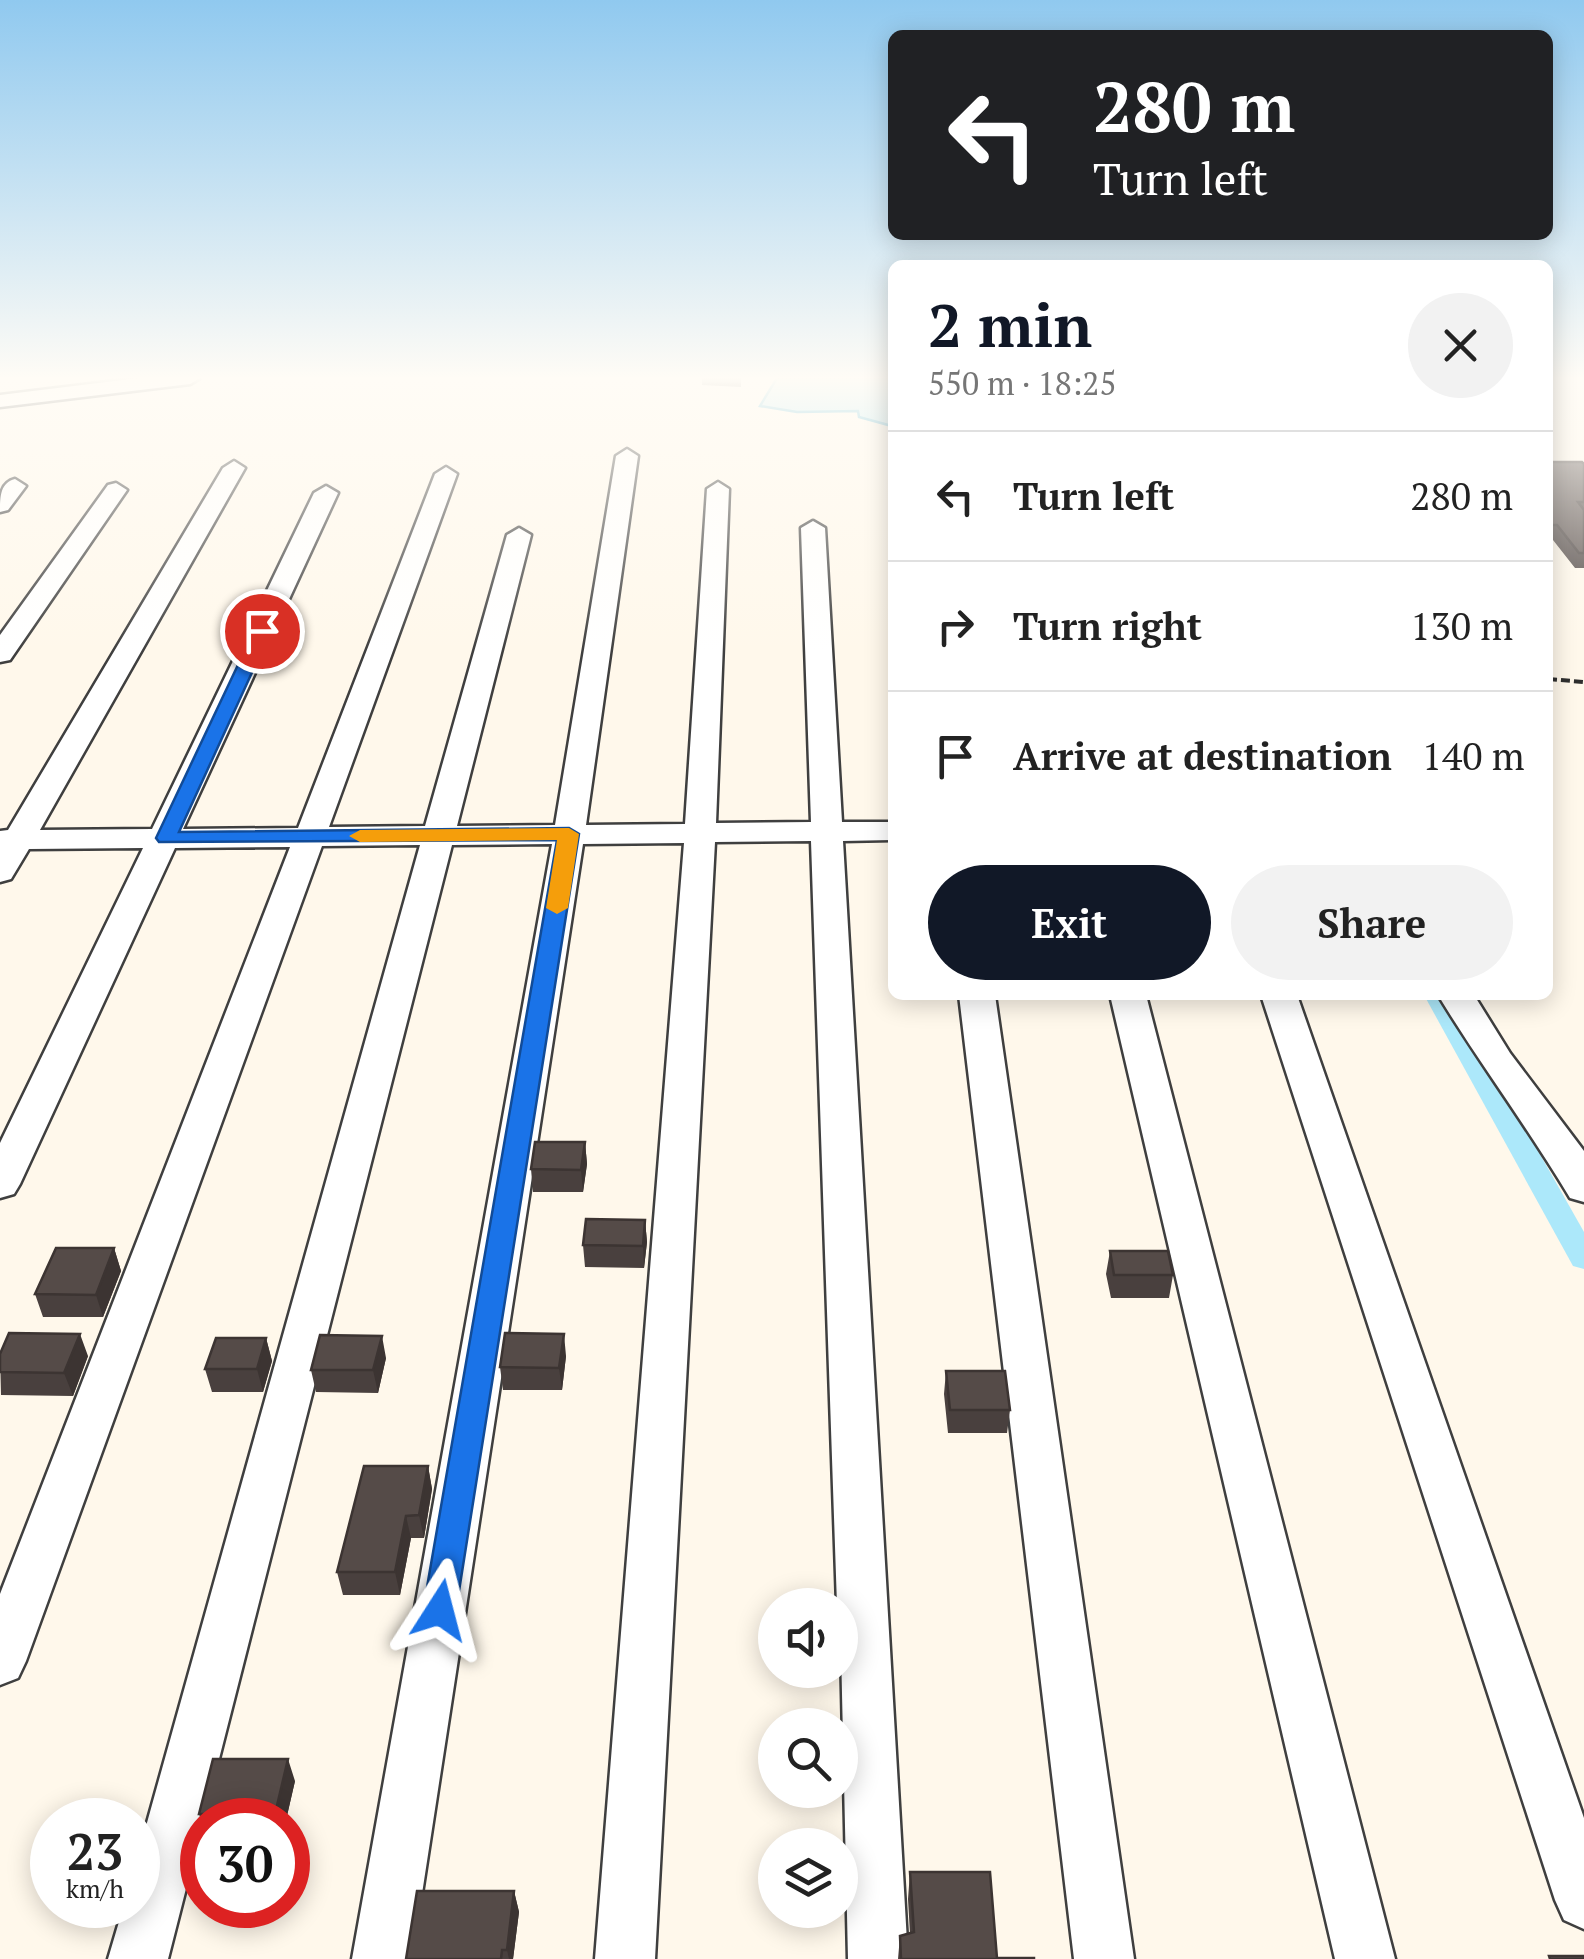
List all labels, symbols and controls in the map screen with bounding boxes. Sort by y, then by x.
text: 280 m [1093,59,1295,152]
icon: left [928,70,1058,200]
text: Turn left [1093,148,1268,208]
text: 2 min [928,285,1092,364]
button: close [1408,293,1513,398]
text: 550 m · 18:25 [928,362,1116,404]
icon: left [928,469,983,524]
text: Turn left [1013,471,1174,521]
text: 280 m [1410,471,1513,521]
pin [220,589,305,674]
icon: right [928,599,983,654]
text: Turn right [1013,601,1202,651]
text: 130 m [1410,601,1513,651]
icon: arrive [235,604,290,659]
icon: arrive [928,729,983,784]
text: Arrive at destination [1013,731,1392,781]
text: 140 m [1422,731,1525,781]
button: Exit [928,865,1211,980]
button: Share [1231,865,1513,980]
position arrow [388,1558,492,1662]
map controls [758,1588,858,1928]
button: sound [758,1588,858,1688]
button: search [758,1708,858,1808]
speed limit sign: 30 [180,1798,310,1928]
text: 23 [67,1818,123,1884]
button: layers [758,1828,858,1928]
text: km/h [66,1872,124,1905]

